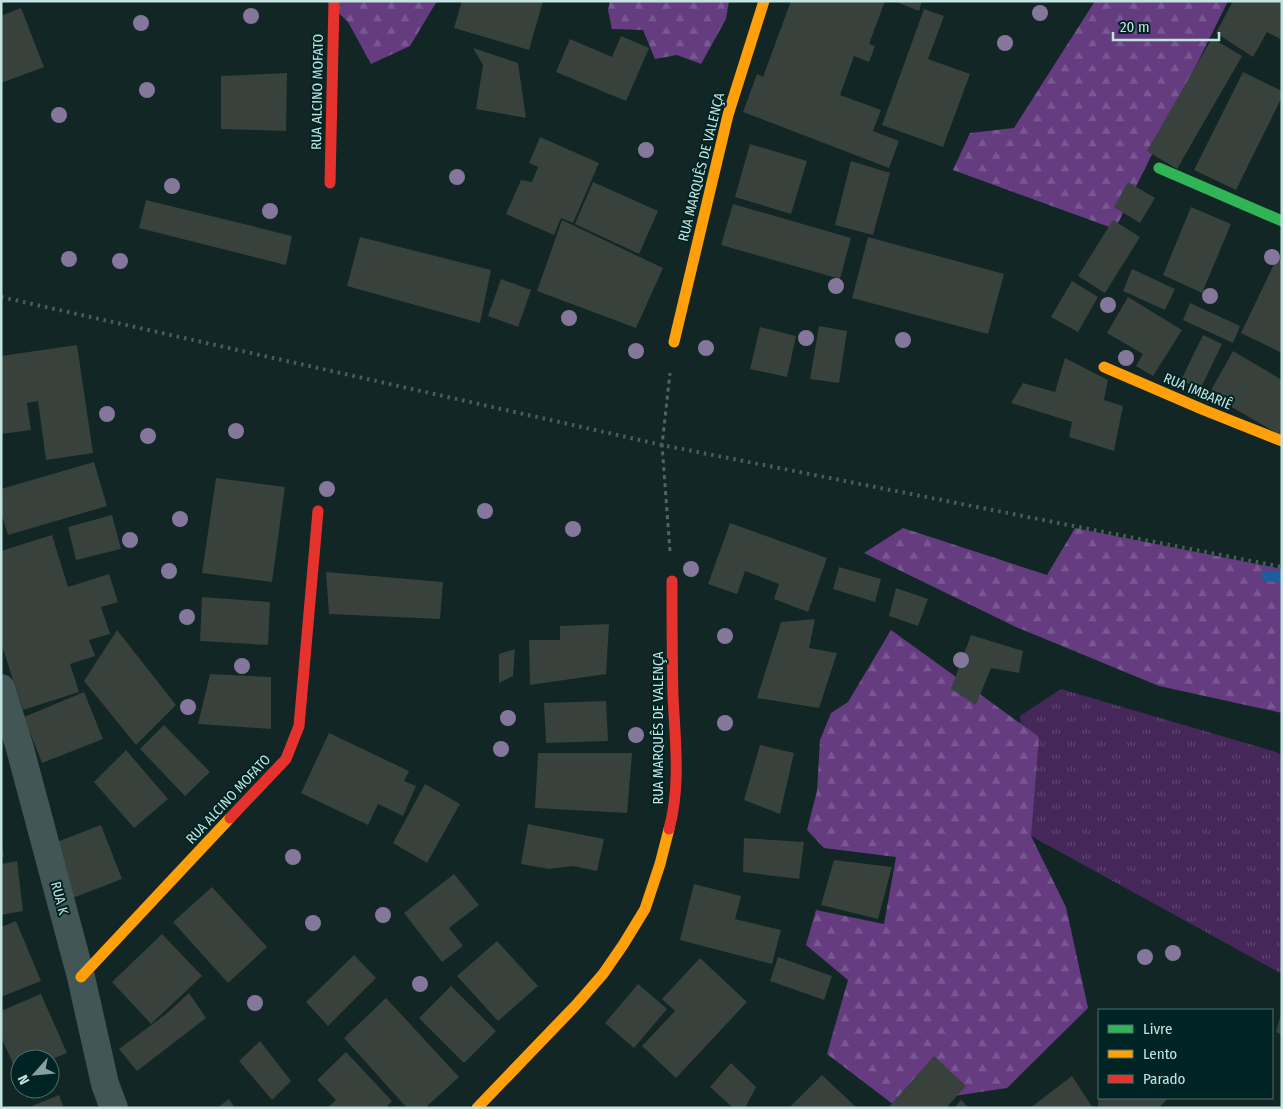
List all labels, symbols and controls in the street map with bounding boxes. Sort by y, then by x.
scale bar [1113,10,1219,42]
text: 20 m [1120,18,1150,36]
street label: RUA ALCINO MOFATO [308,34,327,150]
street label: RUA MARQUÊS DE VALENÇA [674,90,728,243]
street label: RUA IMBARIÊ [1161,369,1235,414]
street label: RUA MARQUÊS DE VALENÇA [649,651,667,804]
street label: RUA ALCINO MOFATO [183,751,274,848]
street label: RUA K [47,880,72,917]
legend [1098,1009,1273,1099]
text: Livre [1143,1020,1172,1038]
text: Lento [1143,1045,1177,1063]
north arrow [10,1049,60,1099]
text: Parado [1143,1070,1186,1088]
text: N [14,1072,33,1087]

